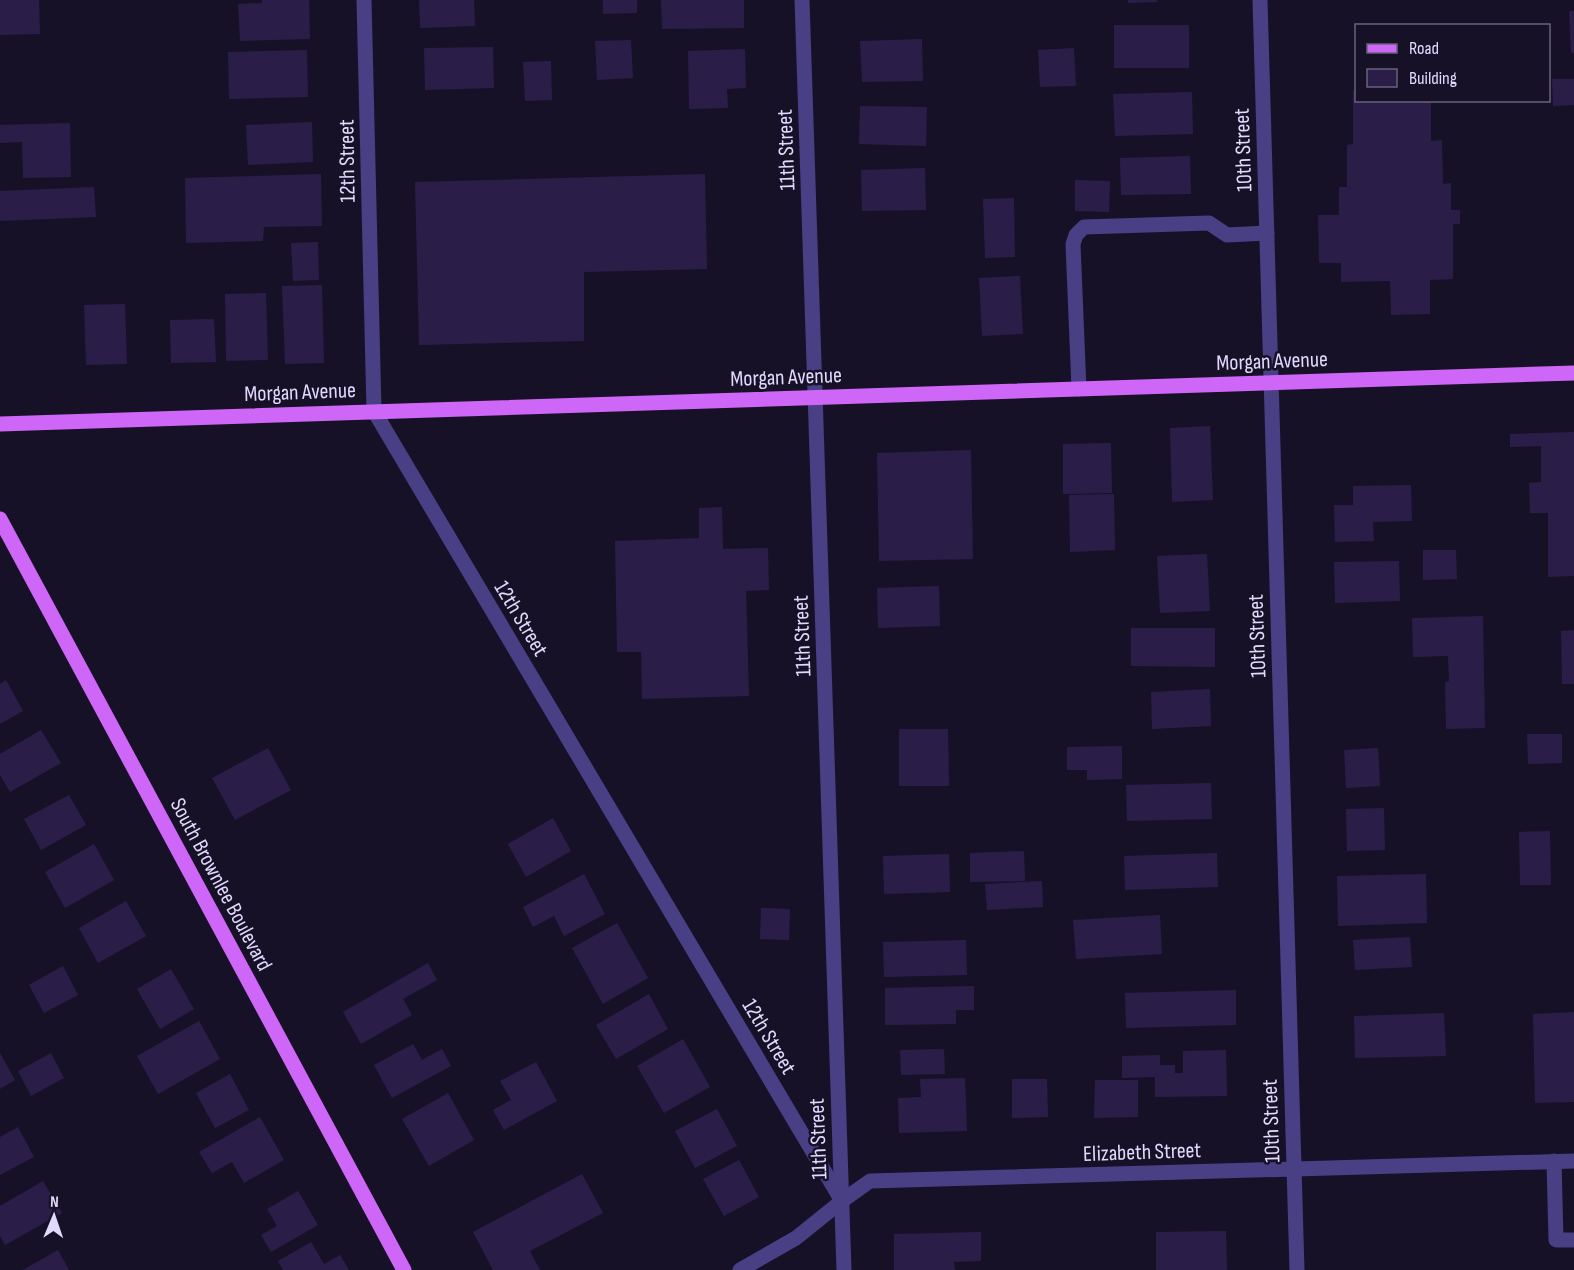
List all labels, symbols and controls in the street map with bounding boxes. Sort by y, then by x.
legend [1355,24,1550,102]
text: Road [1409,38,1439,59]
text: Building [1409,68,1457,89]
street label: 10th Street [1229,107,1258,192]
street label: 11th Street [772,109,801,191]
street label: 12th Street [333,119,362,203]
street label: Morgan Avenue [1216,346,1328,377]
street label: Morgan Avenue [730,362,842,393]
street label: Morgan Avenue [244,377,356,408]
street label: 12th Street [488,576,554,662]
street label: 10th Street [1243,593,1272,678]
street label: 11th Street [788,595,817,677]
street label: South Brownlee Boulevard [164,794,278,976]
street label: 12th Street [736,994,802,1080]
street label: 10th Street [1257,1078,1286,1163]
street label: 11th Street [804,1098,833,1180]
street label: Elizabeth Street [1083,1137,1202,1168]
north arrow [24,1186,84,1246]
text: N [50,1193,59,1212]

